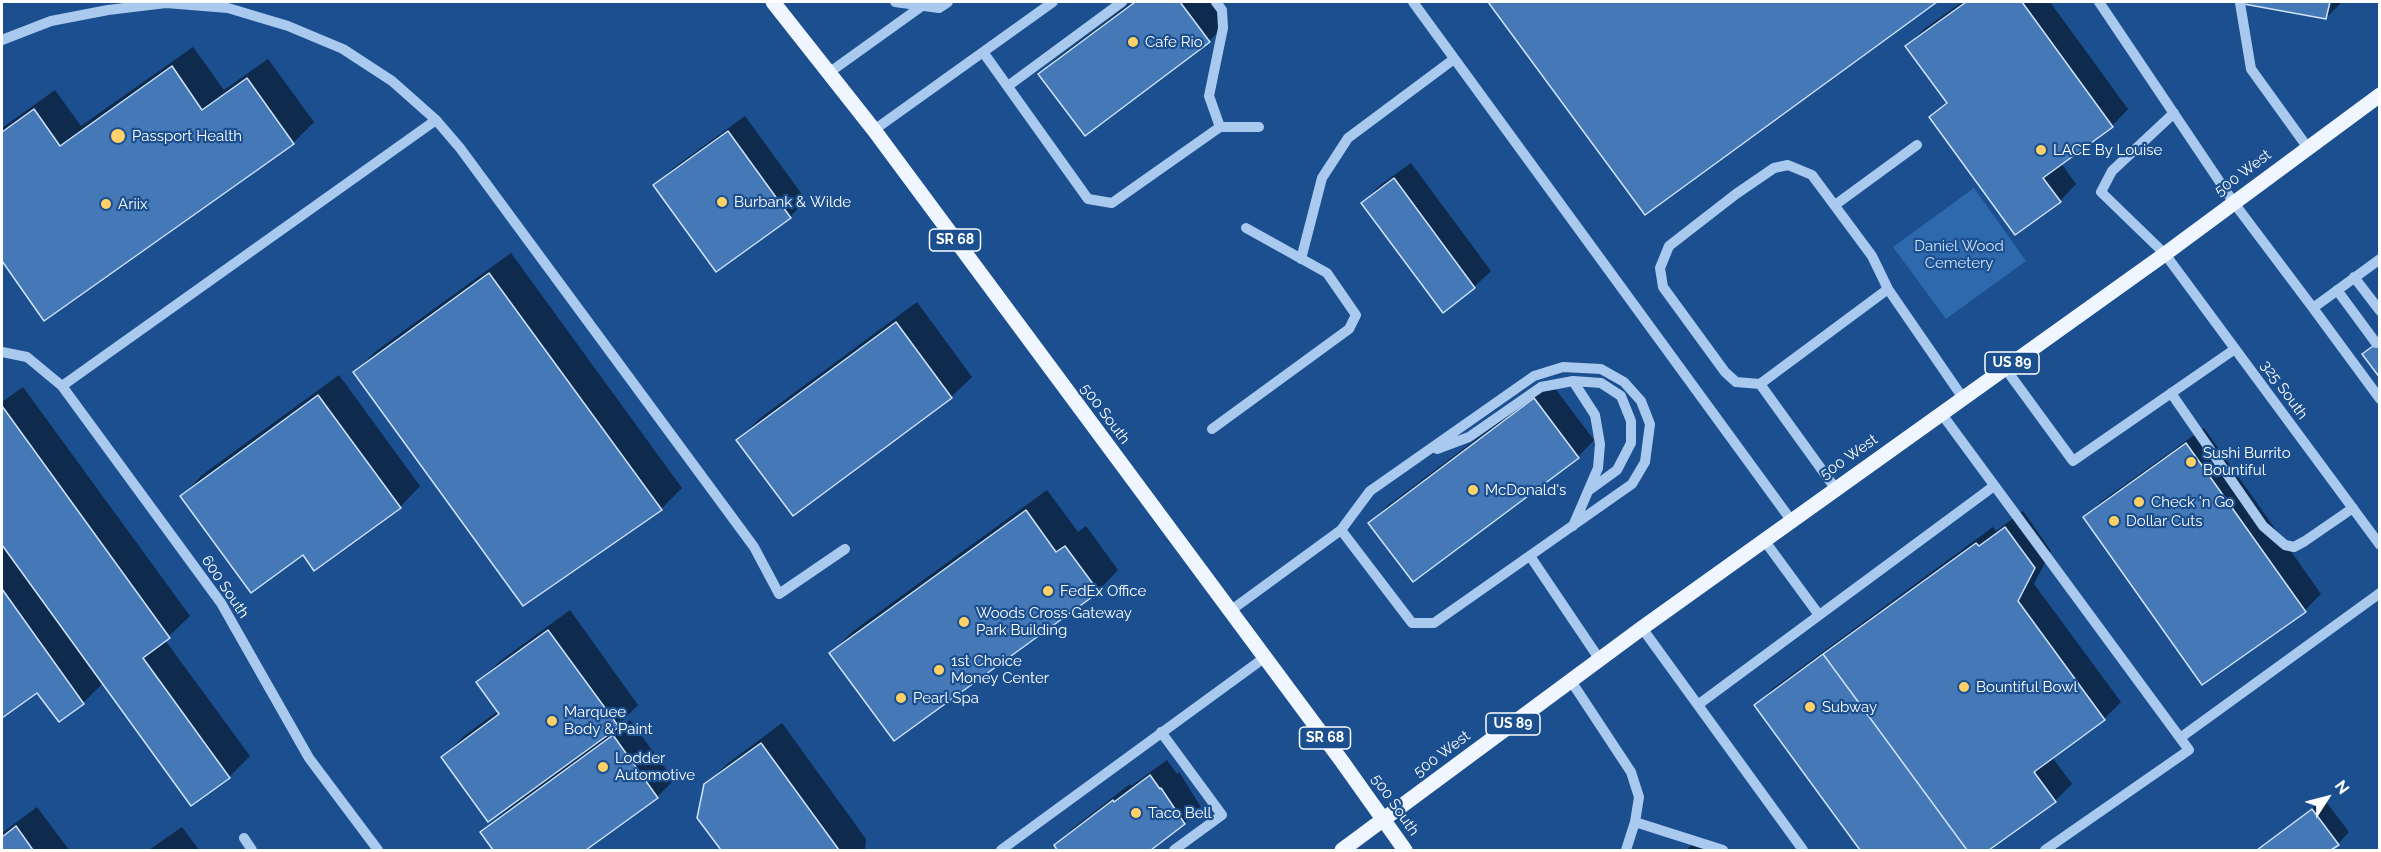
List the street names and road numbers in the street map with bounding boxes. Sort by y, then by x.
street label: 500 West [2211,146,2275,200]
road number: SR 68 [930,229,980,251]
road number: US 89 [1985,352,2039,374]
street label: 325 South [2257,357,2311,423]
street label: 500 South [1076,380,1134,448]
street label: 500 West [1817,431,1881,483]
street label: 600 South [197,552,253,622]
road number: US 89 [1486,713,1540,735]
road number: SR 68 [1300,727,1350,749]
street label: 500 West [1410,727,1474,781]
street label: 500 South [1367,771,1423,839]

